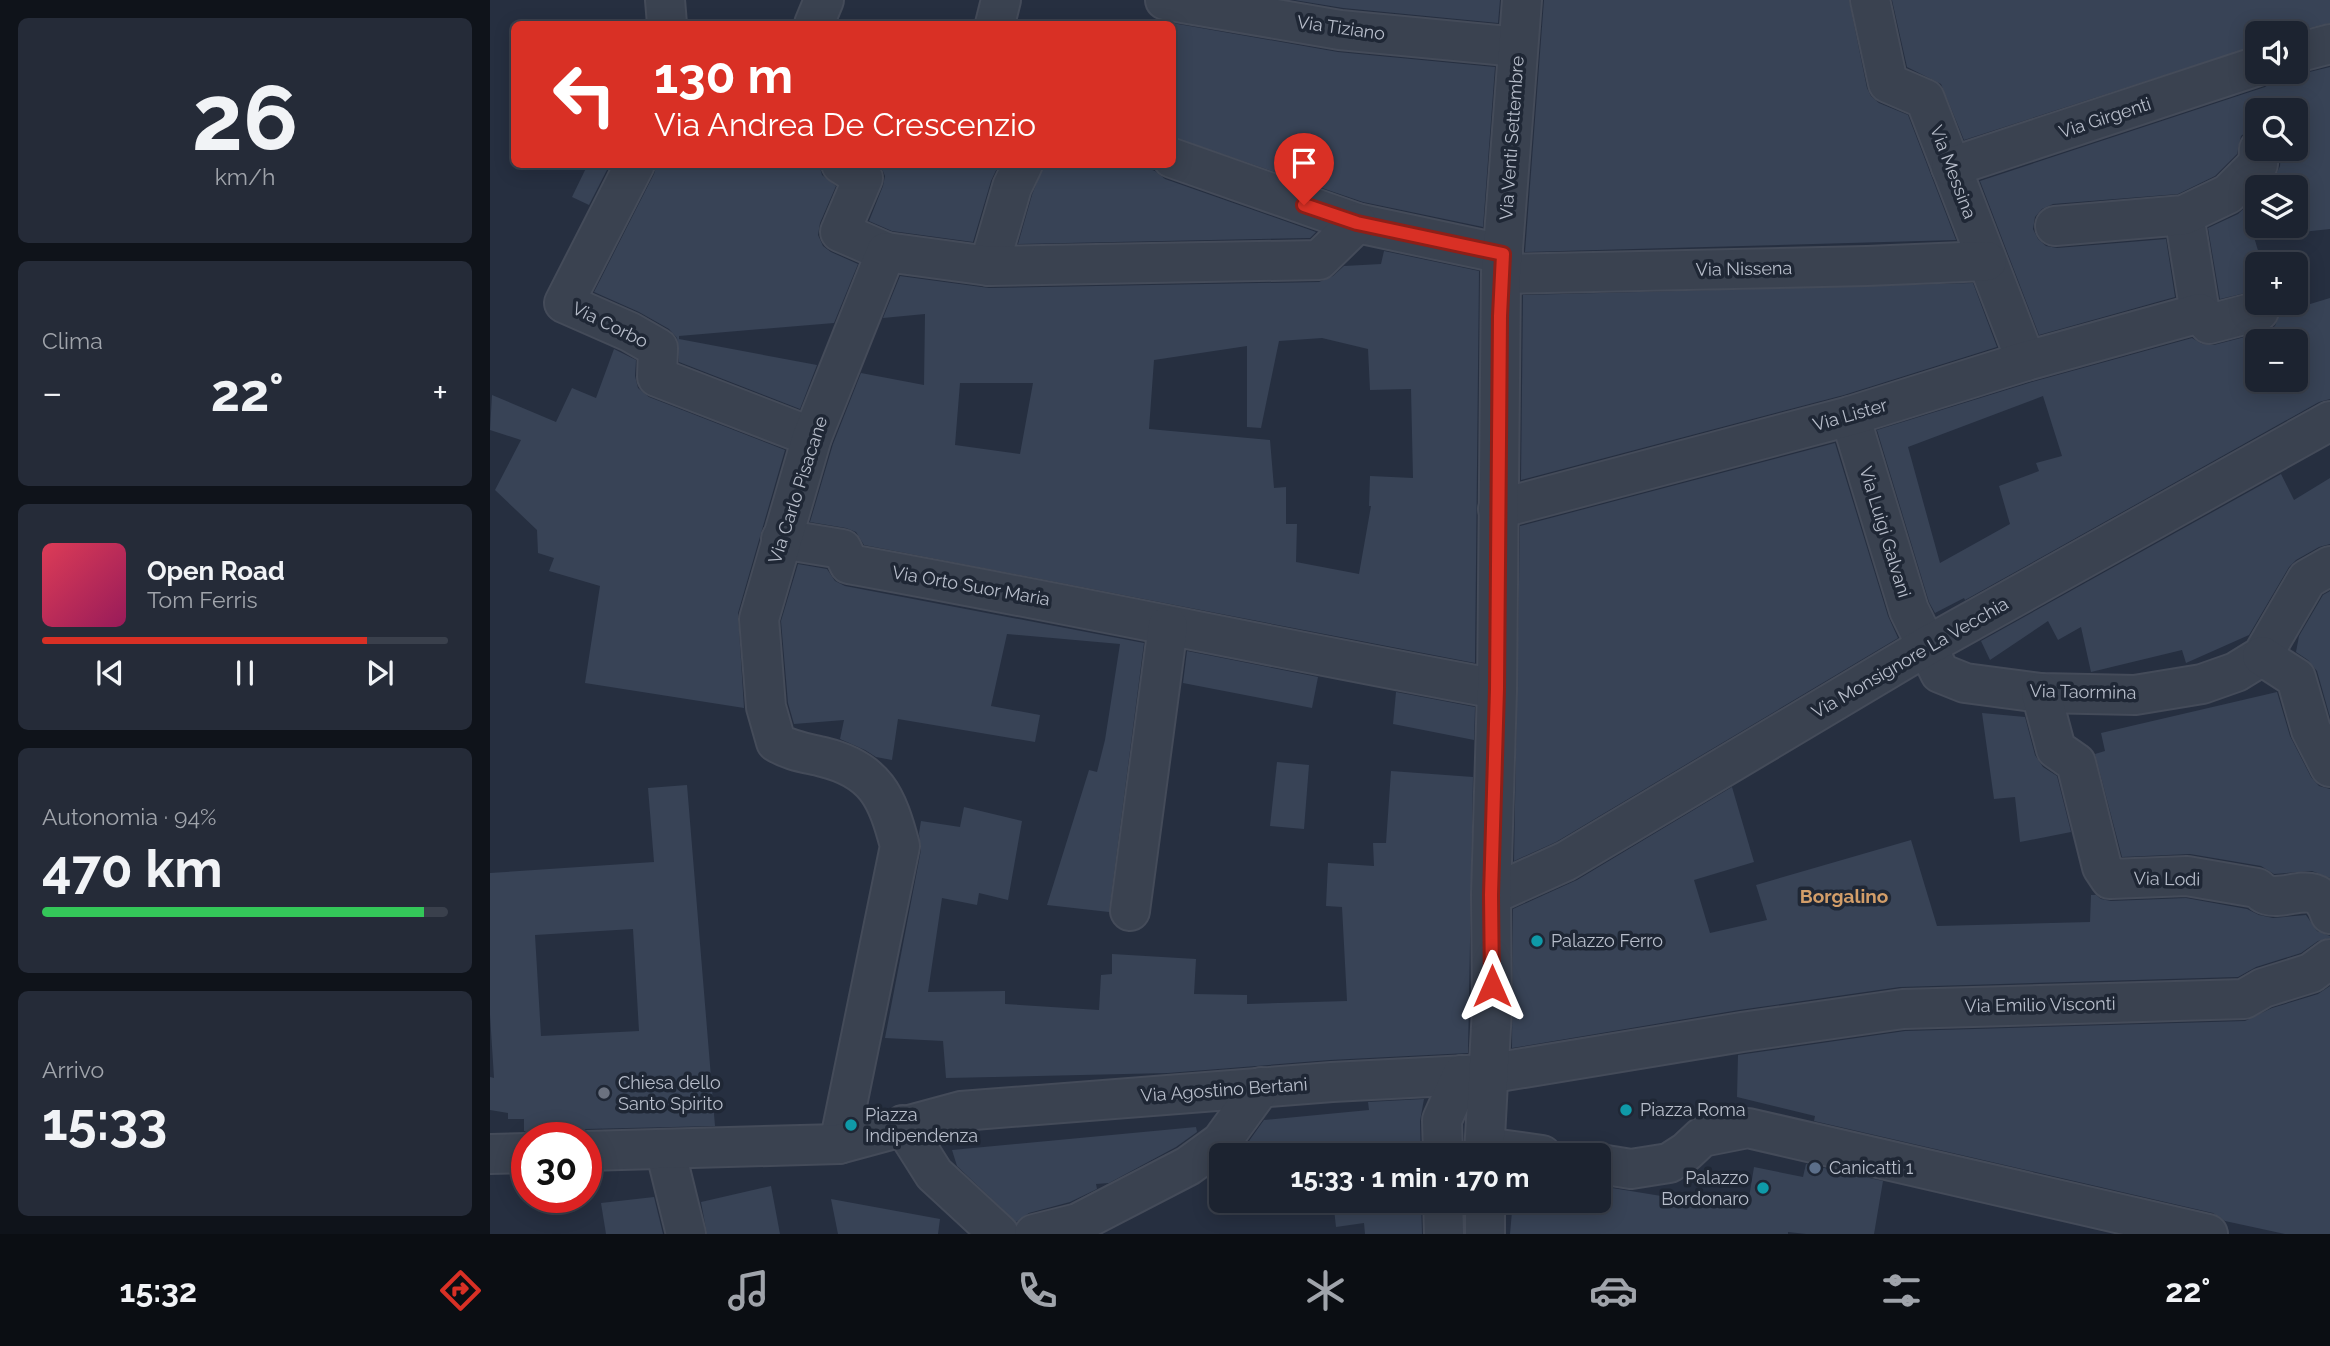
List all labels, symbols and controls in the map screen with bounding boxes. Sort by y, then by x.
street label: Via Tiziano [1296,11,1387,44]
map controls [2245,21,2308,392]
button: sound [2245,21,2308,84]
text: 130 m [654,47,793,104]
icon: left [539,49,630,140]
street label: Via Venti Settembre [1495,55,1528,221]
text: 26 [192,64,298,171]
street label: Via Girgenti [2056,93,2153,142]
button: search [2245,98,2308,161]
text: Via Andrea De Crescenzio [654,106,1036,143]
street label: Via Messina [1926,122,1981,222]
pin [1274,133,1334,205]
icon: arrive [1285,144,1323,182]
text: km/h [215,163,275,190]
button: layers [2245,175,2308,238]
button: + [2245,252,2308,315]
street label: Via Nissena [1696,257,1792,280]
street label: Via Corbo [569,297,652,352]
text: Clima [42,327,103,354]
button: − [2245,329,2308,392]
text: 22° [211,362,284,423]
text: − [42,370,62,415]
text: + [432,370,448,415]
street label: Via Lister [1810,394,1890,435]
street label: Via Carlo Pisacane [764,413,831,566]
street label: Via Luigi Galvani [1856,464,1915,600]
text: Open Road [147,556,285,586]
street label: Via Orto Suor Maria [891,561,1052,610]
text: Tom Ferris [147,586,258,613]
street label: Via Monsignore La Vecchia [1808,593,2012,722]
icon: previous [91,654,129,692]
icon: pause [226,654,264,692]
icon: next [361,654,399,692]
street label: Via Taormina [2029,680,2137,703]
text: Autonomia · 94% [42,803,216,830]
text: 470 km [42,838,223,899]
street label: Via Lodi [2133,867,2201,890]
district label: Borgalino [1800,885,1888,907]
place label: Palazzo Ferro [1551,930,1663,951]
marker: Palazzo Ferro [1529,933,1545,949]
position arrow [1455,949,1529,1023]
street label: Via Emilio Visconti [1964,993,2116,1016]
text: Arrivo [42,1056,104,1083]
place label: Chiesa dello Santo Spirito [618,1072,723,1114]
street label: Via Agostino Bertani [1140,1073,1308,1106]
marker: Chiesa dello Santo Spirito [596,1085,612,1101]
text: 15:33 [42,1091,167,1152]
place label: Piazza Roma [1640,1099,1746,1120]
marker: Piazza Roma [1618,1102,1634,1118]
place label: Piazza Indipendenza [865,1104,978,1146]
marker: Piazza Indipendenza [843,1117,859,1133]
speed limit sign: 30 [511,1122,602,1213]
place label: Canicattì 1 [1829,1157,1914,1178]
marker: Canicattì 1 [1807,1160,1823,1176]
text: 15:33 · 1 min · 170 m [1291,1163,1529,1193]
place label: Palazzo Bordonaro [1661,1167,1749,1209]
marker: Palazzo Bordonaro [1755,1180,1771,1196]
icon: directions [436,1266,485,1315]
icon: music [724,1266,773,1315]
icon: phone [1013,1266,1062,1315]
icon: climate [1301,1266,1350,1315]
icon: car [1589,1266,1638,1315]
icon: filters [1877,1266,1926,1315]
text: 15:32 [120,1272,197,1309]
text: 22° [2165,1272,2210,1309]

